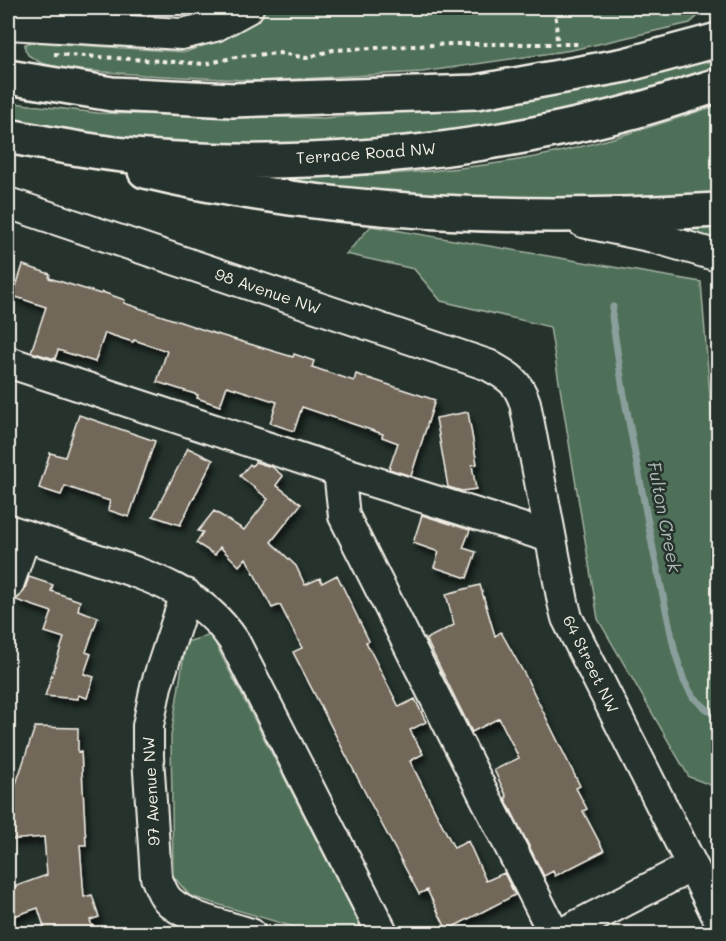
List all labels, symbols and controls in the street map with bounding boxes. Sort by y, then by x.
street label: Terrace Road NW [295,137,437,168]
street label: 98 Avenue NW [212,263,324,318]
water label: Fulton Creek [642,459,688,575]
street label: 64 Street NW [559,611,624,716]
street label: 97 Avenue NW [137,736,164,846]

